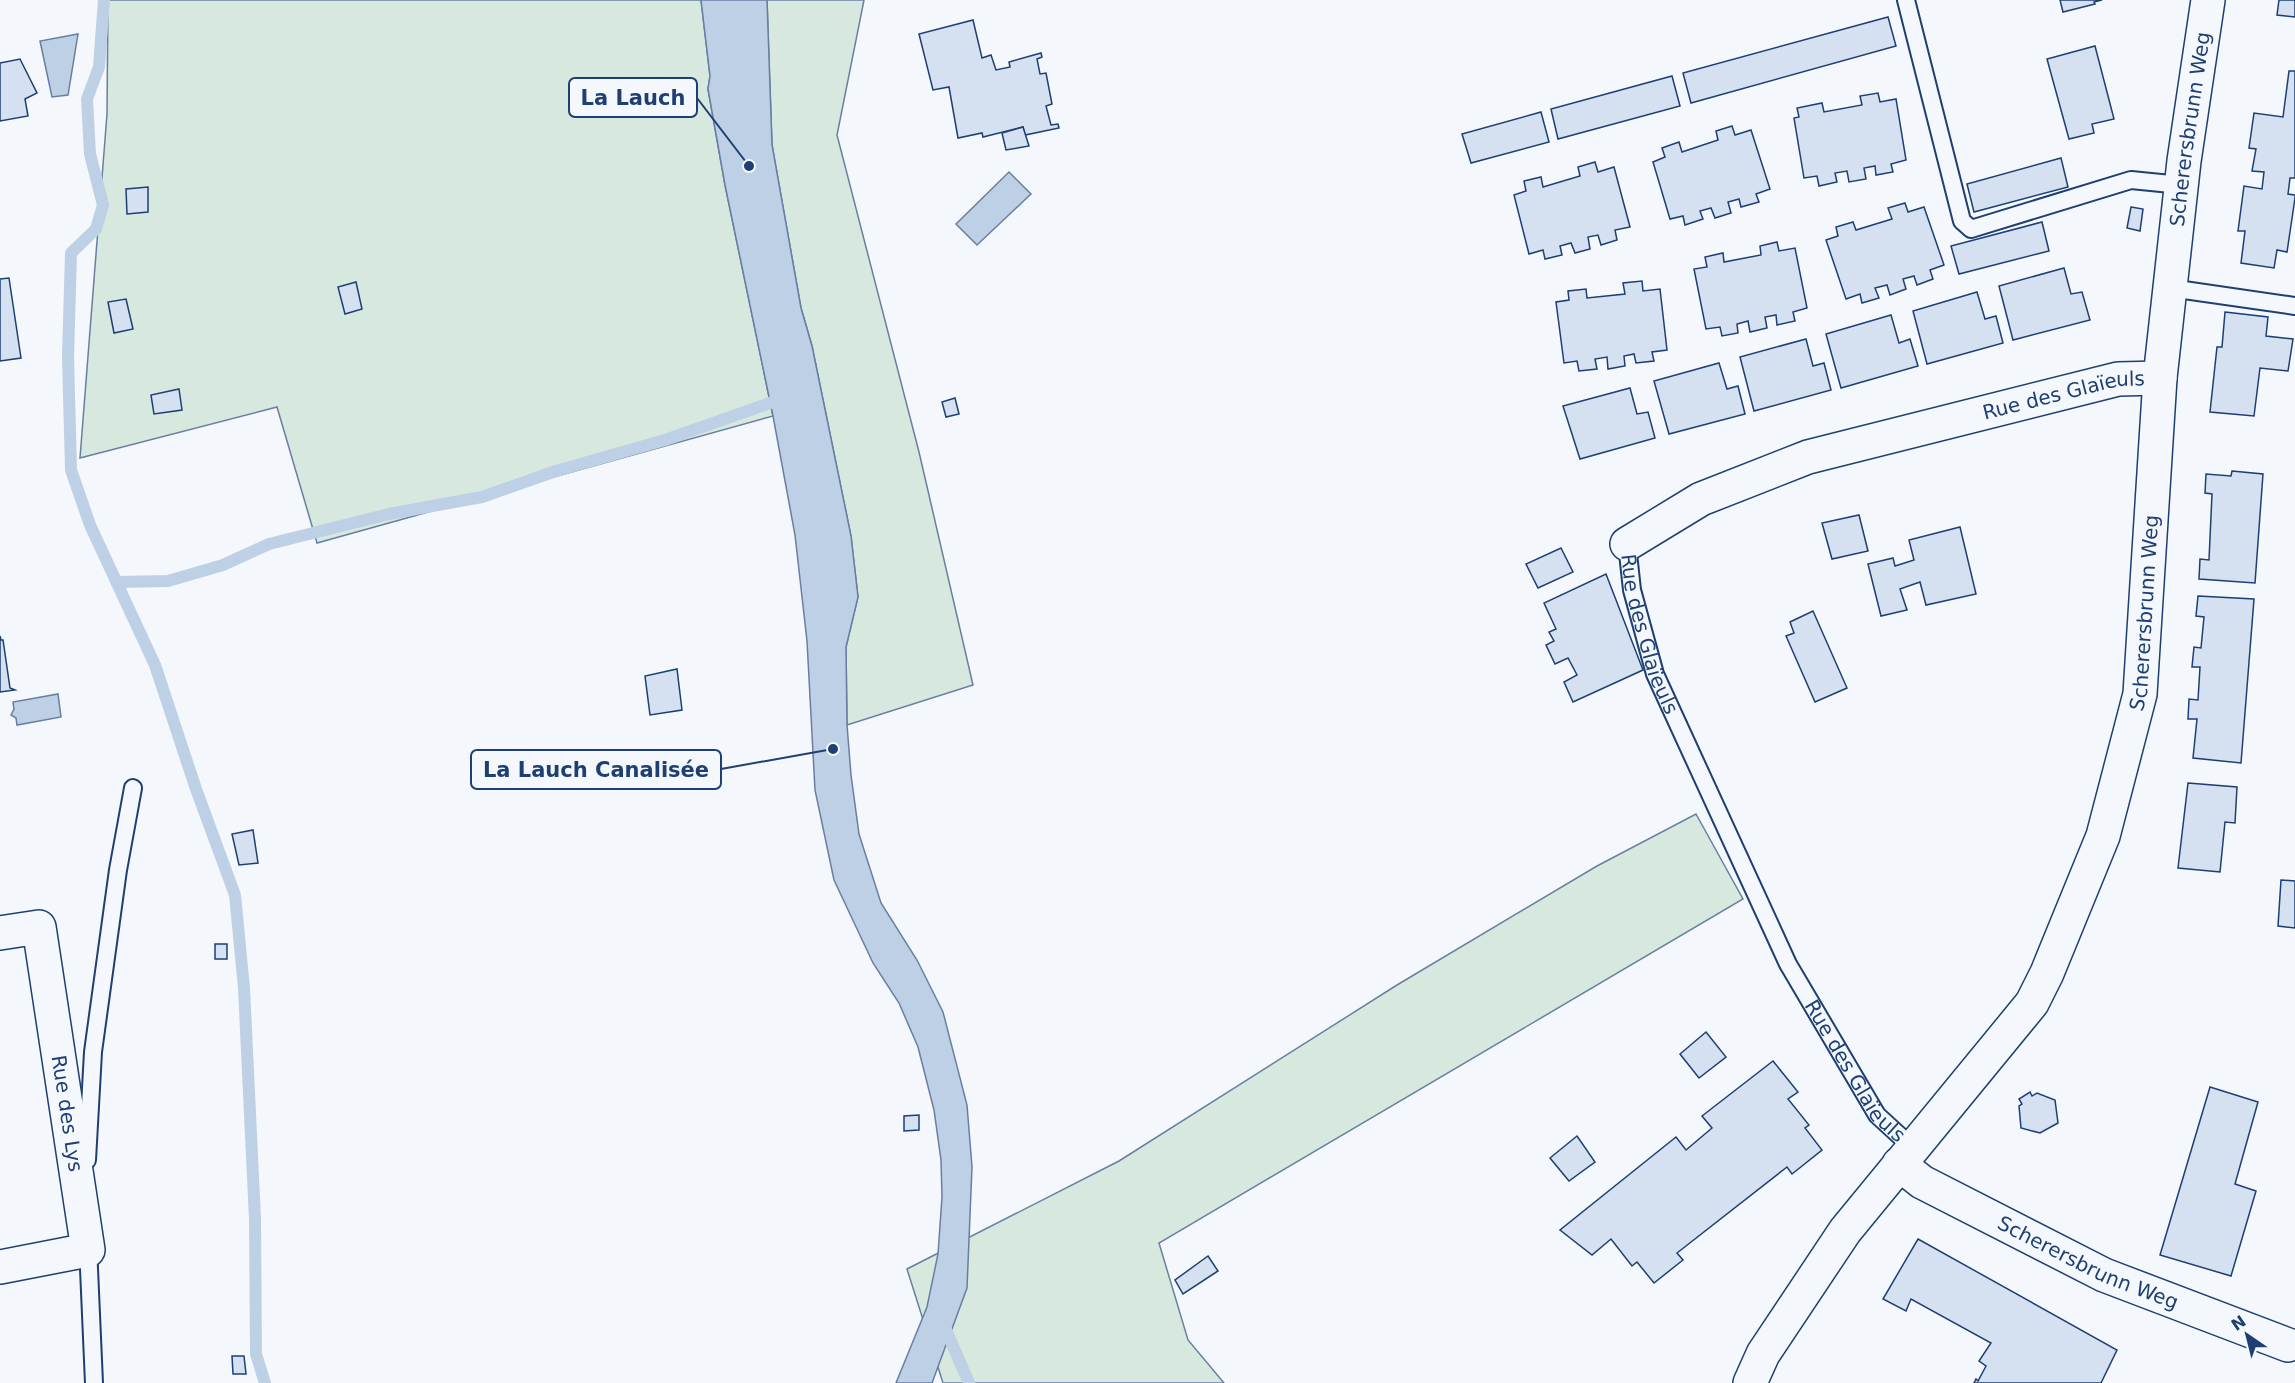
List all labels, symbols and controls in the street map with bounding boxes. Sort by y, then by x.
street label: Scherersbrunn Weg [2165,30,2215,228]
callout: La Lauch [569,78,697,117]
text: La Lauch [581,86,685,110]
street label: Rue des Glaïeuls [1980,366,2145,425]
street label: Scherersbrunn Weg [2124,514,2163,713]
street label: Rue des Glaïeuls [1616,553,1684,718]
callout: La Lauch Canalisée [471,750,721,789]
text: La Lauch Canalisée [483,758,709,782]
street label: Rue des Glaïeuls [1800,995,1910,1147]
street label: Rue des Lys [47,1053,88,1173]
street label: Scherersbrunn Weg [1994,1211,2182,1314]
north arrow [2217,1305,2277,1365]
text: N [2228,1312,2250,1335]

